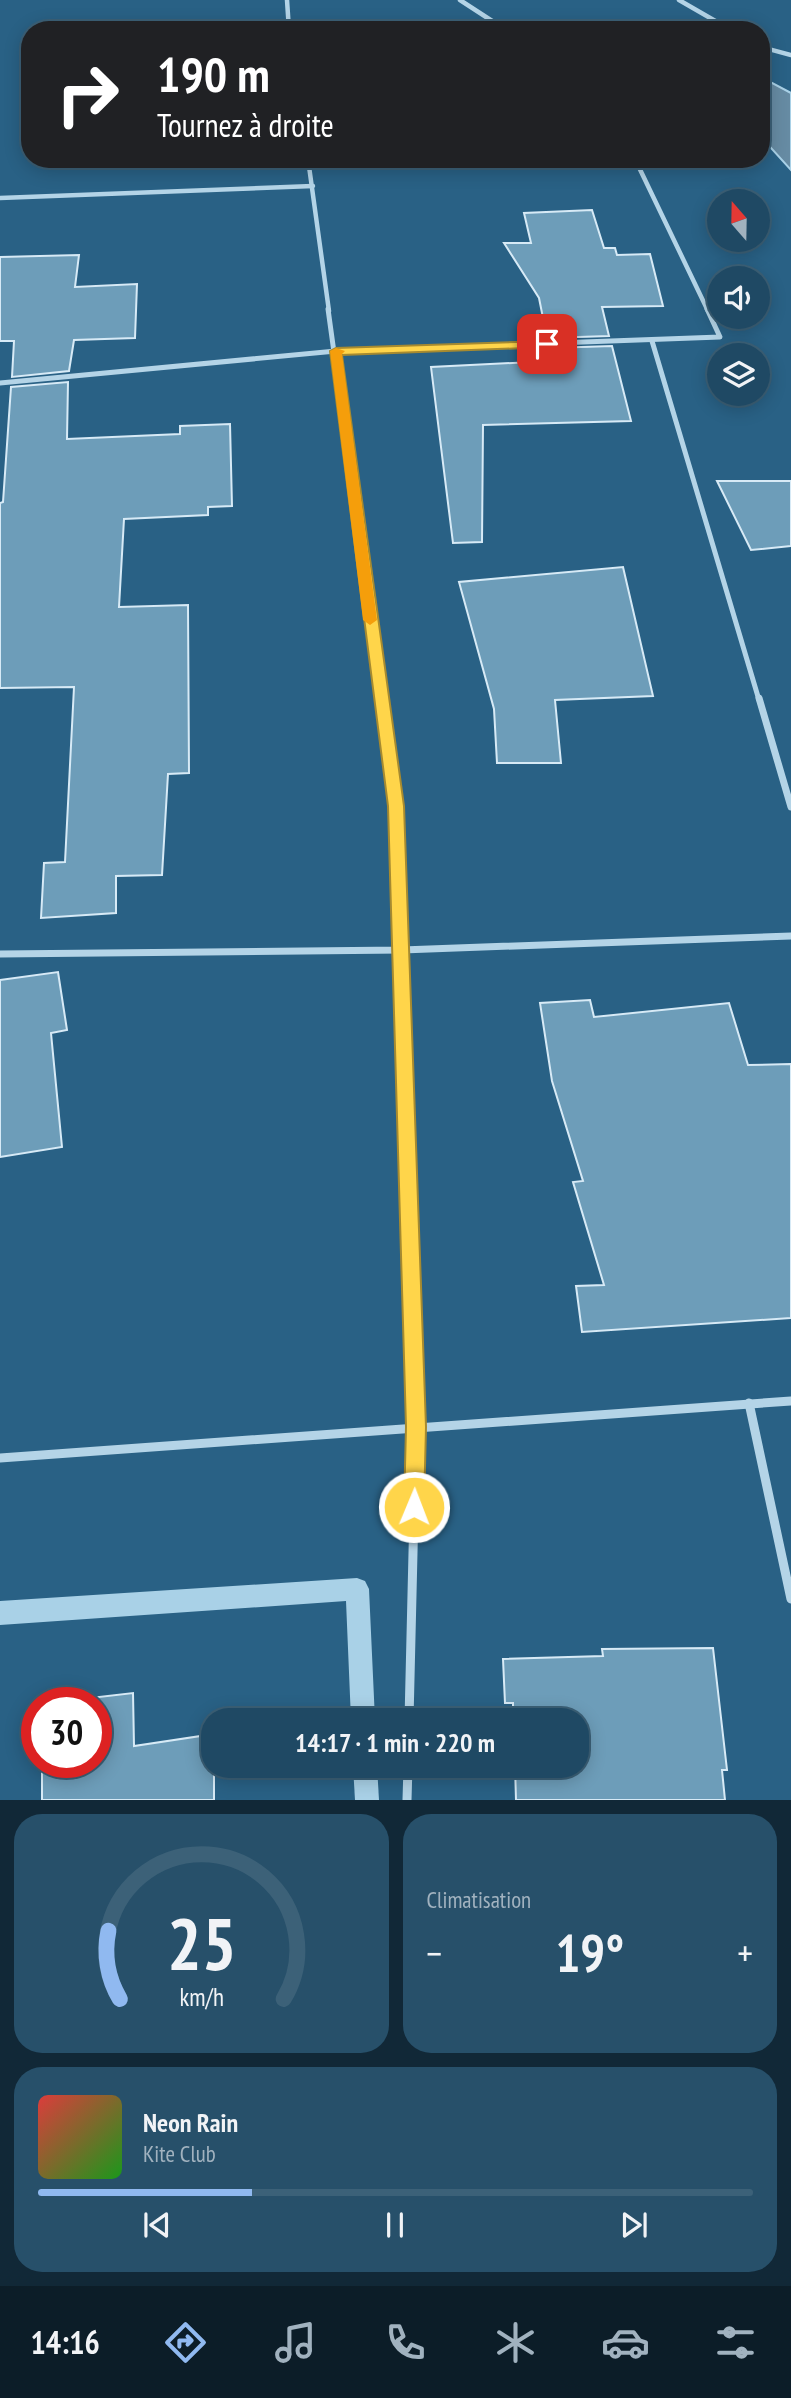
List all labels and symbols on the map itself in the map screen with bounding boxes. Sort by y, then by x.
north arrow [707,189,770,252]
pin [517,314,577,374]
position arrow [377,1470,451,1544]
speed limit sign: 30 [21,1687,112,1778]

